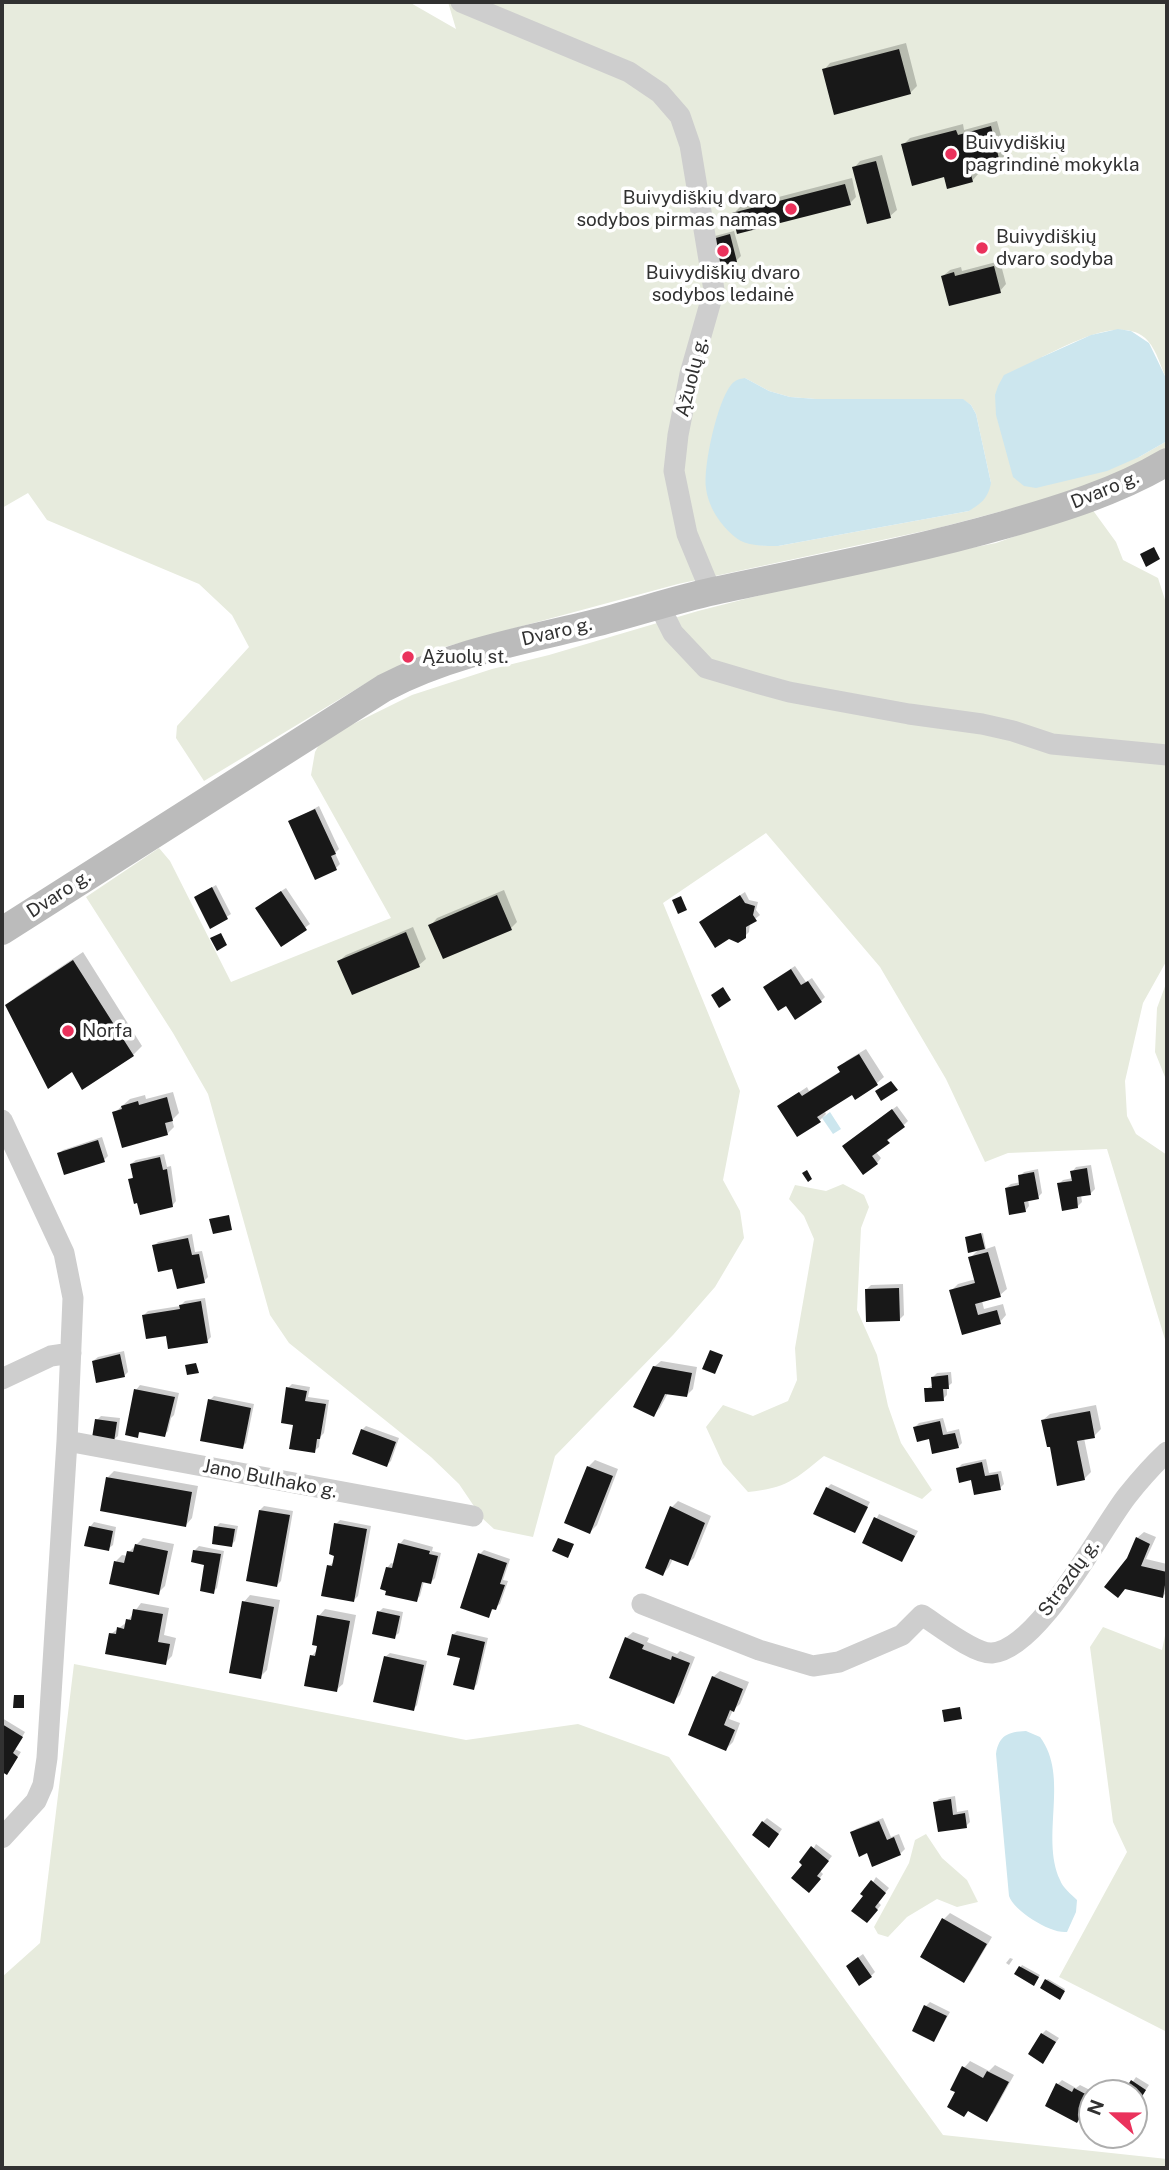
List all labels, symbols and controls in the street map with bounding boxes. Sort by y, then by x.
place label: Buivydiškių pagrindinė mokykla [965,132,1139,176]
marker: Buivydiškių pagrindinė mokykla [943,146,959,162]
place label: Buivydiškių dvaro sodybos pirmas namas [576,187,777,231]
marker: Buivydiškių dvaro sodybos pirmas namas [783,201,799,217]
place label: Buivydiškių dvaro sodyba [996,226,1113,270]
marker: Buivydiškių dvaro sodyba [974,240,990,256]
marker: Buivydiškių dvaro sodybos ledainė [715,243,731,259]
place label: Buivydiškių dvaro sodybos ledainė [646,262,800,306]
street label: Ąžuolų g. [671,335,713,419]
street label: Dvaro g. [1067,466,1143,514]
street label: Dvaro g. [519,613,595,651]
place label: Ąžuolų st. [422,646,509,668]
marker: Ąžuolų st. [400,649,416,665]
street label: Dvaro g. [23,865,95,923]
place label: Norfa [82,1020,133,1042]
marker: Norfa [60,1023,76,1039]
street label: Jano Bulhako g. [201,1455,339,1503]
street label: Strazdų g. [1033,1535,1105,1621]
north arrow [1078,2079,1148,2149]
text: N [1082,2096,1108,2118]

